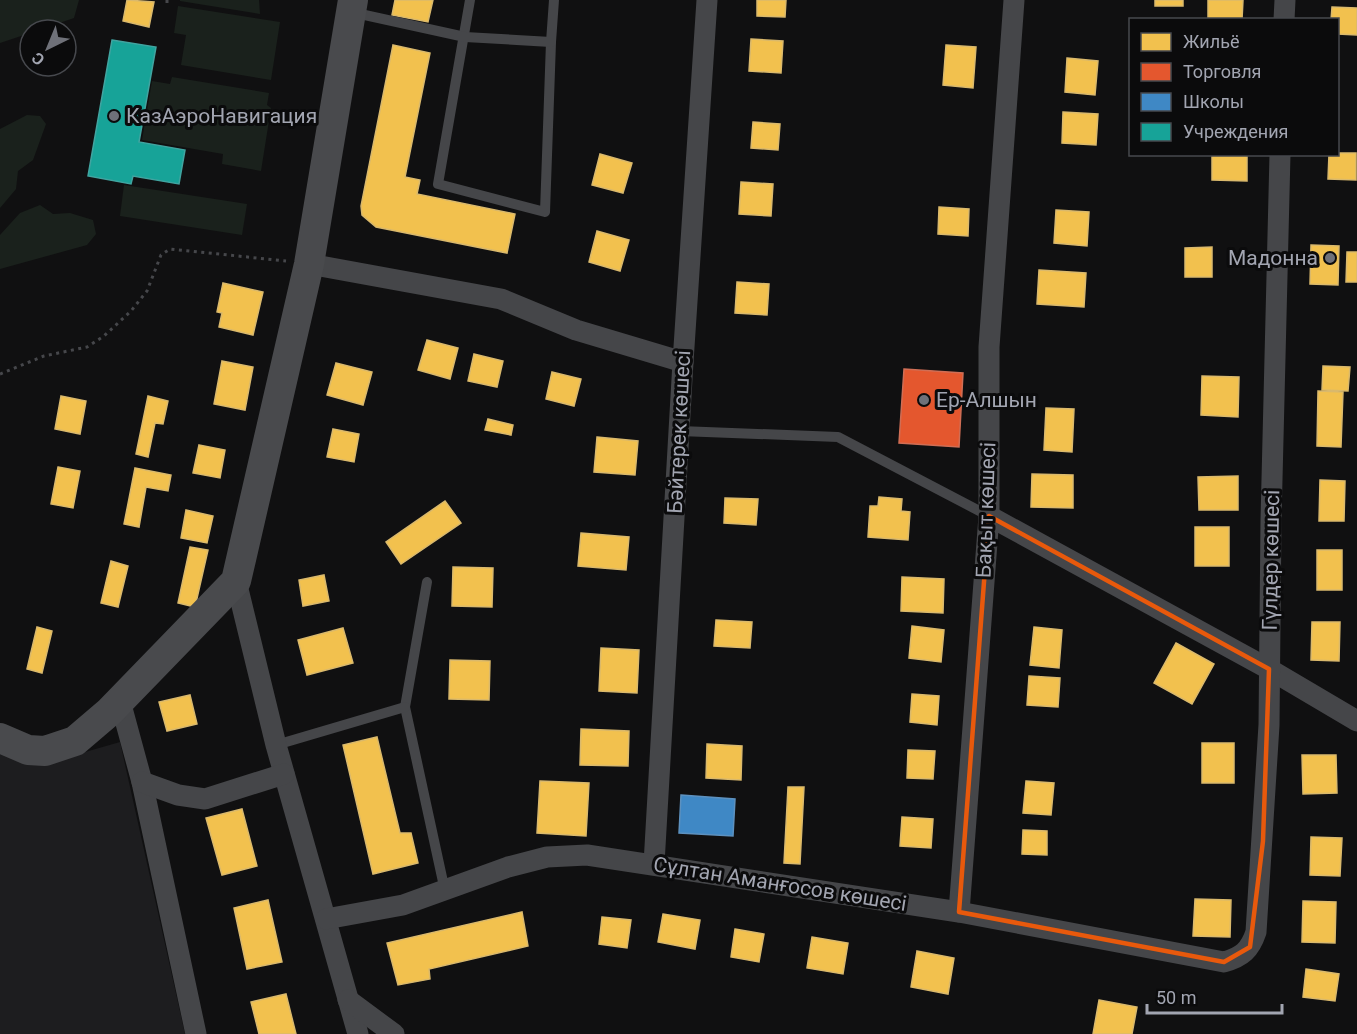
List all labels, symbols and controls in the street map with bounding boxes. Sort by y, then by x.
north arrow [18,18,78,78]
legend [1129,18,1339,156]
text: Жильё [1183,31,1239,52]
text: С [28,48,48,69]
text: Торговля [1183,61,1261,82]
text: Школы [1183,91,1244,112]
place label: КазАэроНавигация [126,104,317,128]
marker: КазАэроНавигация [107,109,121,123]
text: Учреждения [1183,121,1288,142]
place label: Мадонна [1228,246,1318,270]
marker: Мадонна [1323,251,1337,265]
street label: Бәйтерек көшесі [663,350,695,514]
place label: Ер-Алшын [936,388,1037,412]
marker: Ер-Алшын [917,393,931,407]
street label: Бақыт көшесі [972,442,1000,578]
street label: Гүлдер көшесі [1258,489,1284,631]
street label: Сұлтан Аманғосов көшесі [652,852,908,916]
scale bar [1147,977,1282,1015]
text: 50 m [1156,987,1196,1008]

